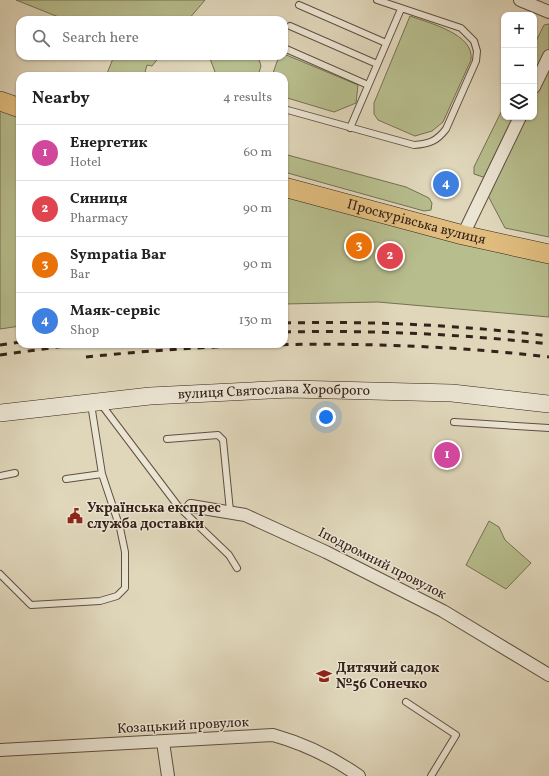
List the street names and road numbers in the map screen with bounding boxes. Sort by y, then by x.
street label: Проскурівська вулиця [345,195,488,249]
street label: вулиця Святослава Хороброго [177,379,370,404]
street label: Іподромний провулок [315,523,450,605]
street label: Козацький провулок [117,713,250,739]

